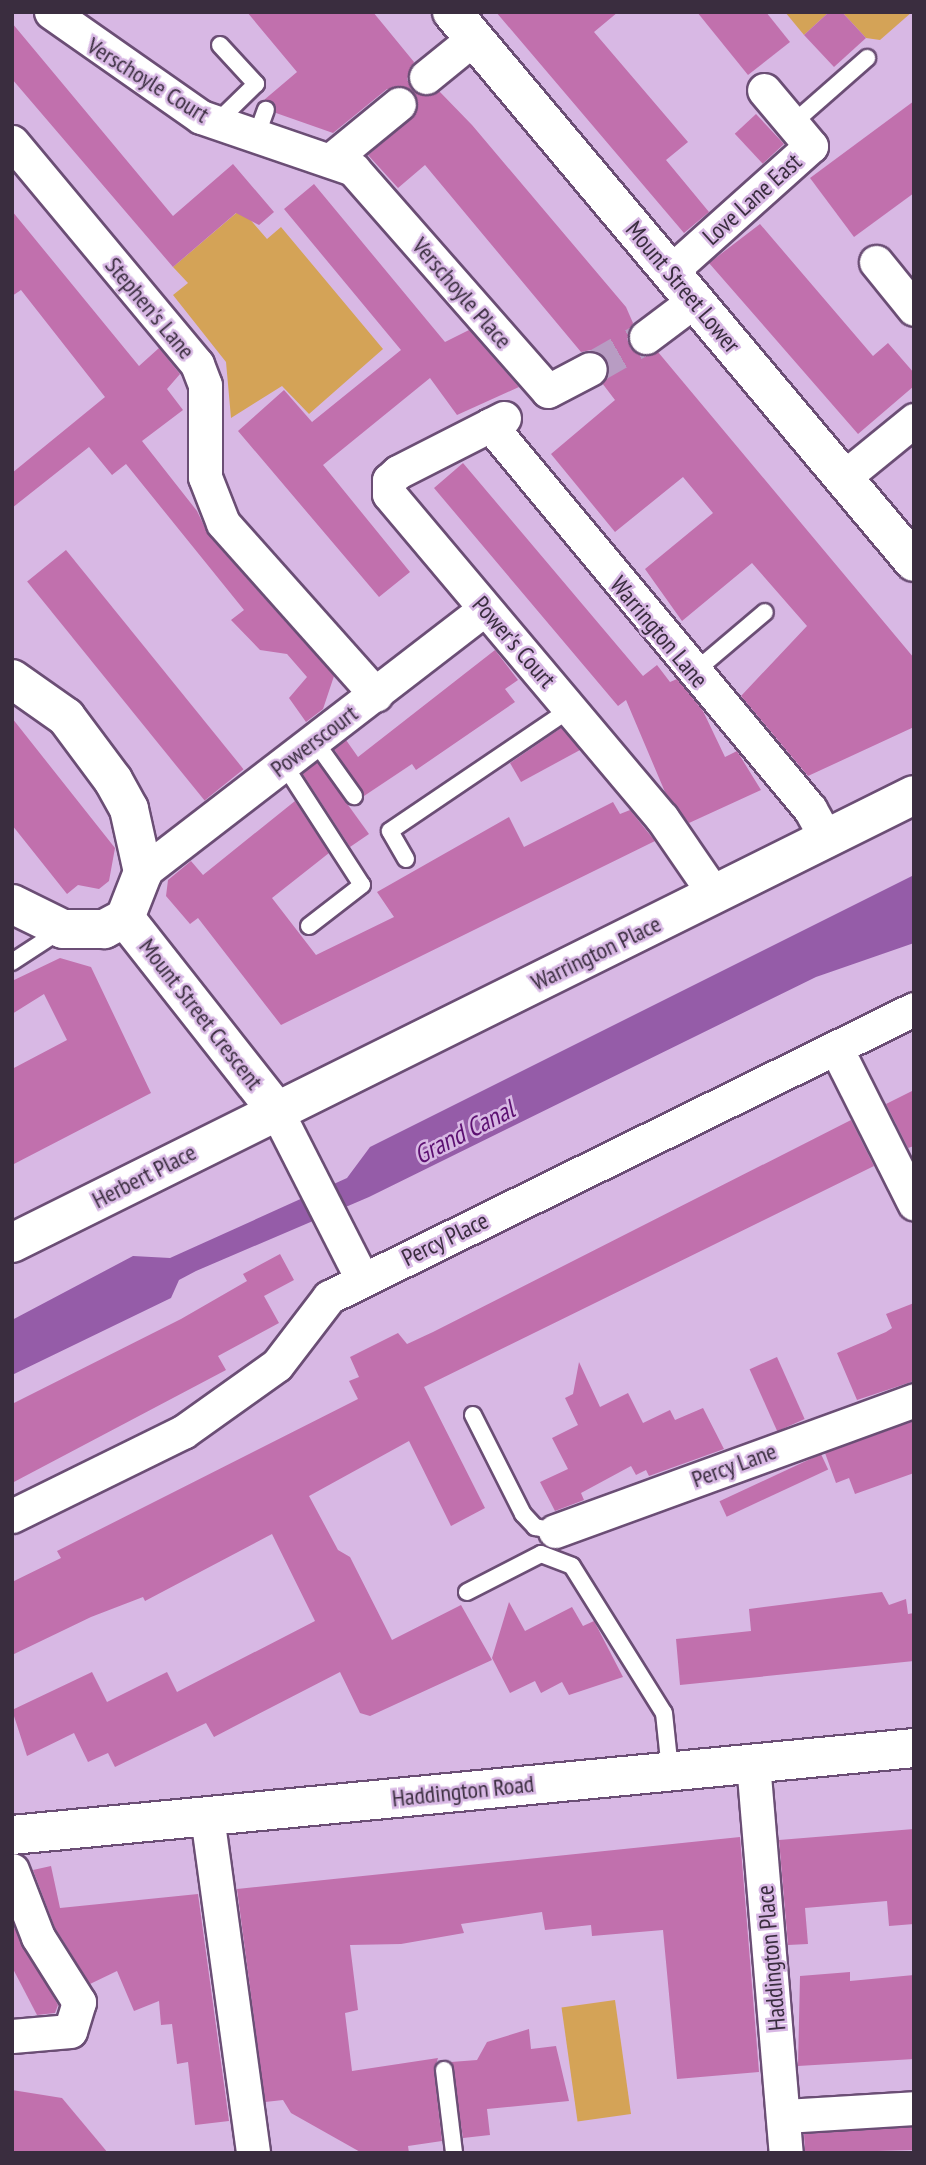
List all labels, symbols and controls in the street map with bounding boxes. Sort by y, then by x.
street label: Verschoyle Court [82,31,214,129]
street label: Love Lane East [697,147,807,251]
street label: Mount Street Lower [620,215,746,359]
street label: Verschoyle Place [406,232,518,354]
street label: Stephen's Lane [99,251,201,365]
street label: Warrington Lane [604,571,714,693]
street label: Power's Court [466,590,562,694]
street label: Powerscourt [265,699,363,783]
street label: Warrington Place [526,909,666,997]
street label: Mount Street Crescent [133,933,269,1095]
water label: Grand Canal [409,1094,519,1170]
street label: Herbert Place [87,1138,201,1214]
street label: Percy Place [397,1206,493,1272]
street label: Percy Lane [687,1436,781,1494]
street label: Haddington Road [391,1769,535,1813]
street label: Haddington Place [750,1884,792,2032]

